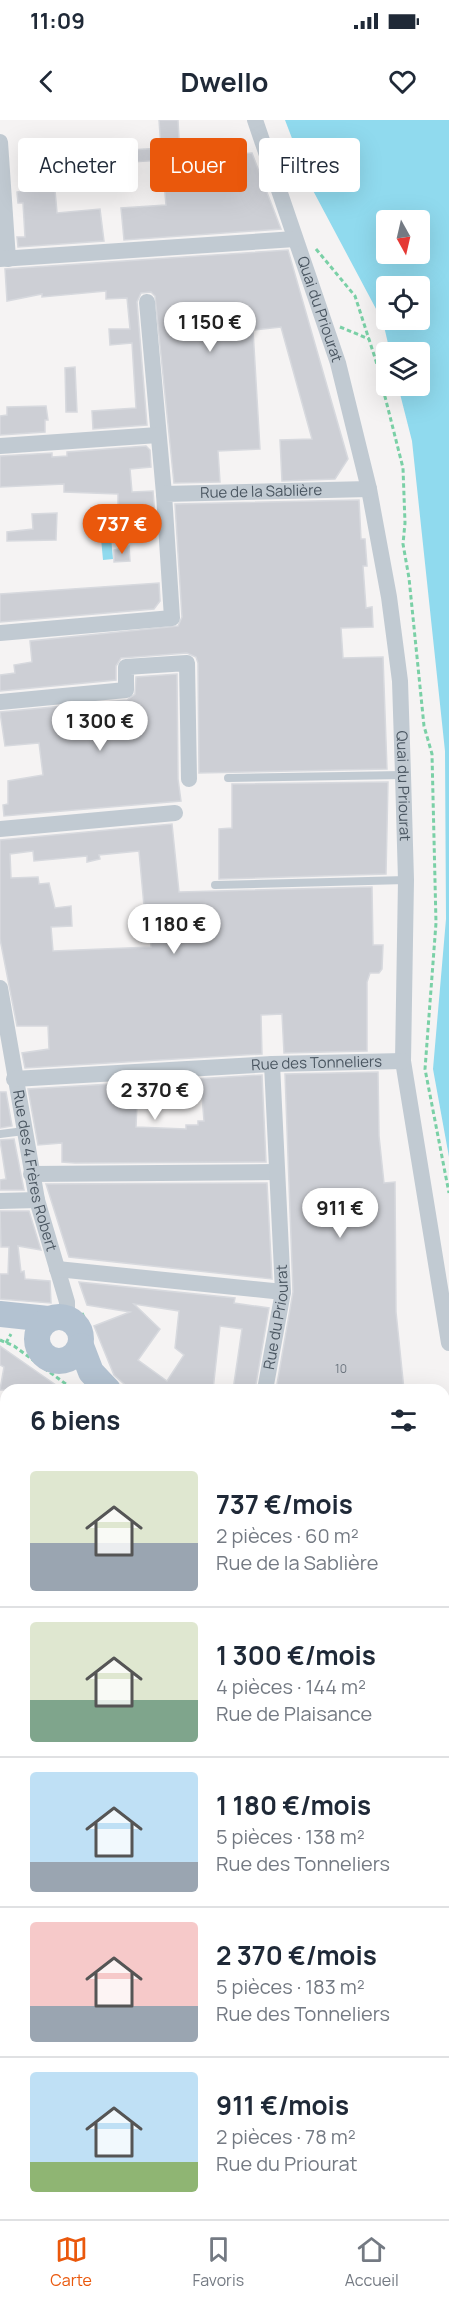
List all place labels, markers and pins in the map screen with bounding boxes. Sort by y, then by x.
pin: 1 150 € [155,302,265,353]
pin: 737 € [80,504,164,555]
pin: 1 300 € [45,701,155,752]
pin: 1 180 € [119,904,229,955]
pin: 2 370 € [100,1070,210,1121]
pin: 911 € [298,1188,382,1239]

